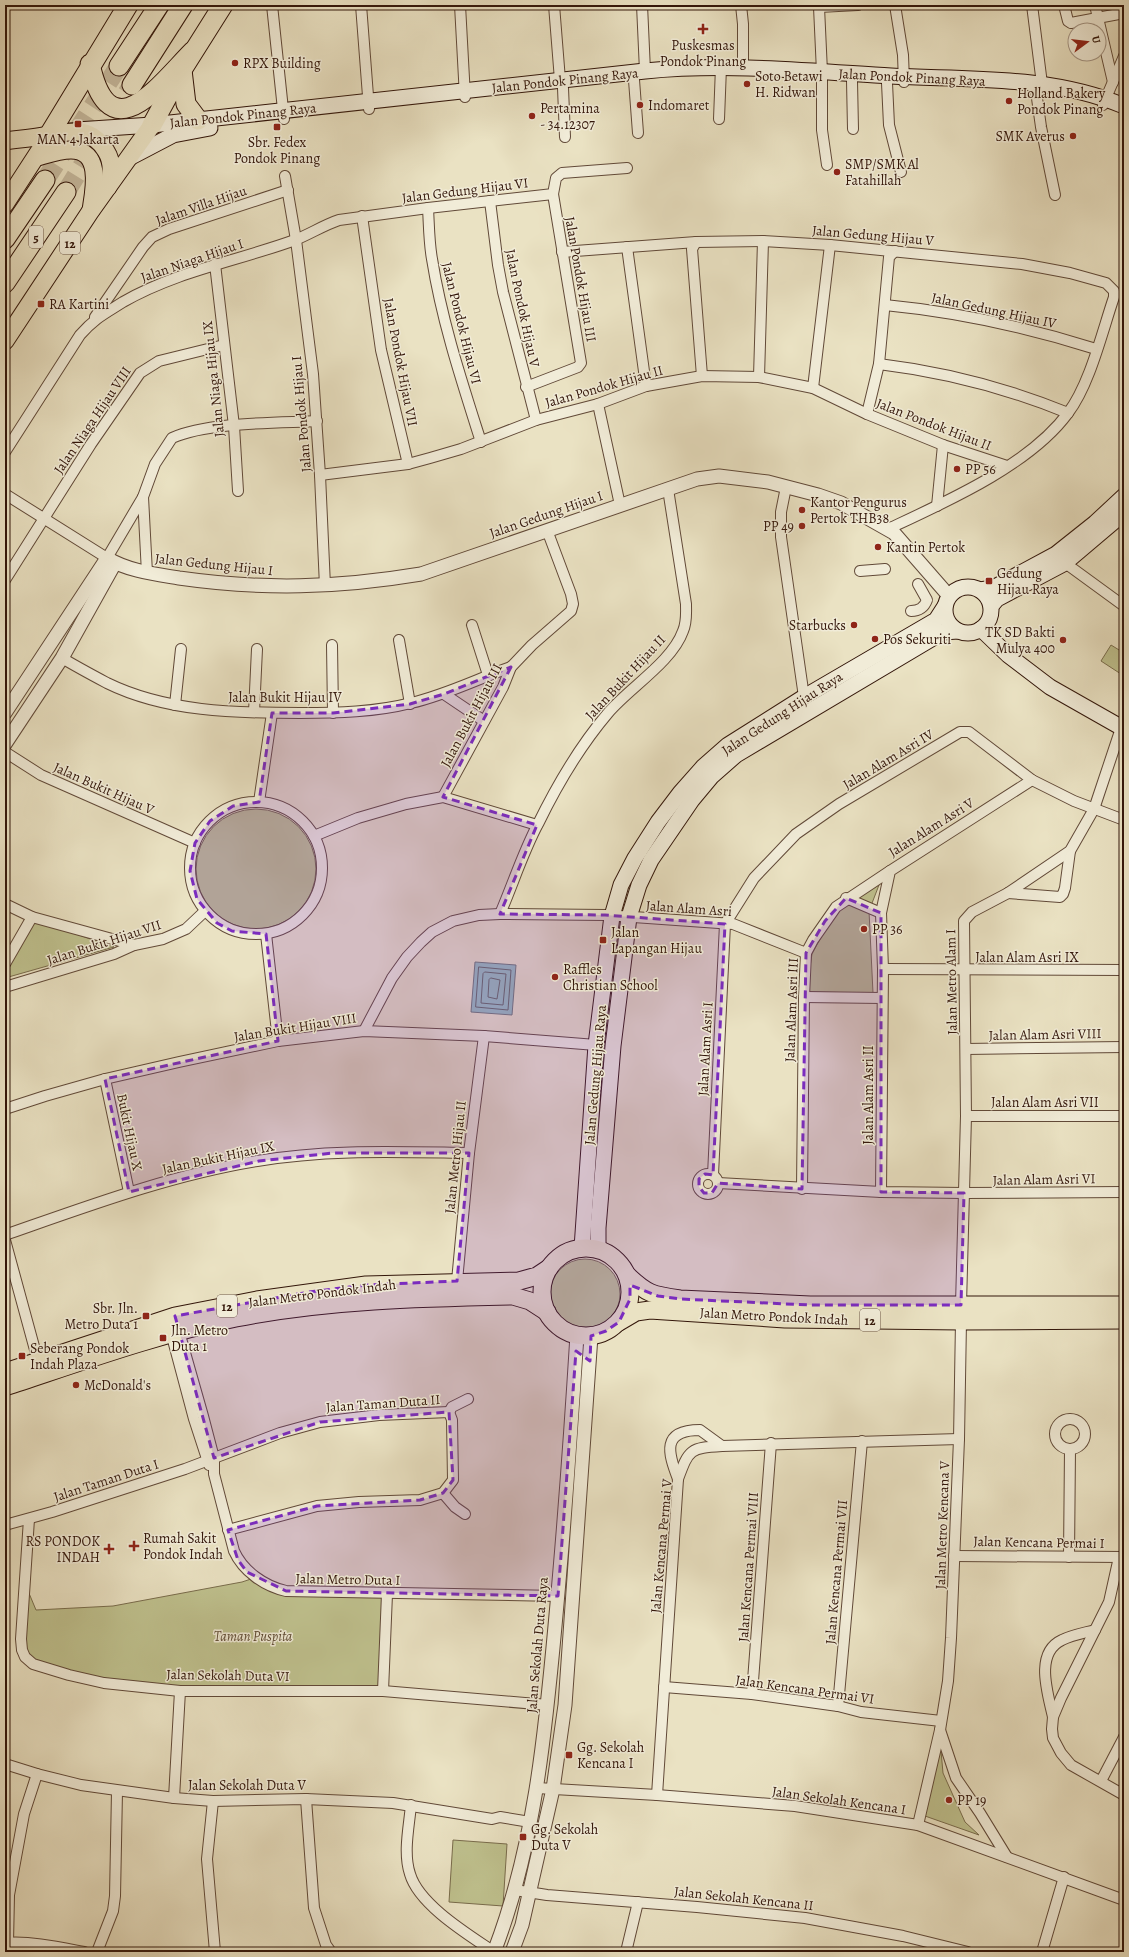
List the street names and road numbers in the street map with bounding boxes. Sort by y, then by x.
street label: Jalan Pondok Pinang Raya [491,63,640,98]
street label: Jalan Pondok Pinang Raya [838,64,986,91]
street label: Jalan Pondok Pinang Raya [169,98,318,133]
street label: Jalan Gedung Hijau VI [401,173,529,208]
street label: Jalam Villa Hijau [153,181,250,230]
street label: Jalan Pondok Hijau III [560,215,601,343]
street label: Jalan Gedung Hijau V [811,221,935,250]
road number: 5 [29,226,43,248]
road number: 12 [60,232,80,254]
street label: Jalan Niaga Hijau I [138,234,246,287]
street label: Jalan Pondok Hijau V [501,247,544,369]
street label: Jalan Pondok Hijau VI [437,260,486,386]
street label: Jalan Gedung Hijau IV [930,288,1059,333]
street label: Jalan Pondok Hijau VII [379,296,422,428]
street label: Jalan Niaga Hijau IX [198,319,229,438]
street label: Jalan Pondok Hijau I [287,355,316,473]
street label: Jalan Pondok Hijau II [543,361,665,412]
street label: Jalan Niaga Hijau VIII [49,363,136,478]
street label: Jalan Pondok Hijau II [874,394,994,455]
street label: Jalan Gedung Hijau I [487,486,605,543]
street label: Jalan Gedung Hijau I [154,549,274,580]
street label: Jalan Bukit Hijau II [581,631,670,724]
street label: Jalan Bukit Hijau III [436,660,507,771]
street label: Jalan Gedung Hijau Raya [718,667,847,760]
street label: Jalan Bukit Hijau IV [228,688,342,707]
street label: Jalan Alam Asri IV [839,725,938,794]
street label: Jalan Bukit Hijau V [50,758,158,819]
street label: Jalan Alam Asri V [885,793,978,861]
street label: Jalan Alam Asri [645,896,733,921]
street label: Jalan Bukit Hijau VII [45,915,164,970]
street label: Jalan Metro Alam I [941,929,962,1035]
street label: Jalan Alam Asri IX [975,948,1080,967]
street label: Jalan Alam Asri III [780,958,803,1063]
street label: Jalan Alam Asri I [694,1001,717,1097]
street label: Jalan Gedung Hijau Raya [580,1004,611,1146]
street label: Jalan Bukit Hijau VIII [232,1008,358,1047]
street label: Jalan Alam Asri VIII [988,1024,1102,1045]
street label: Jalan Alam Asri II [859,1045,878,1145]
street label: Bukit Hijau X [112,1092,147,1173]
street label: Jalan Alam Asri VII [991,1093,1099,1112]
street label: Jalan Metro Hijau II [440,1100,471,1214]
street label: Jalan Bukit Hijau IX [160,1136,277,1179]
street label: Jalan Alam Asri VI [992,1169,1096,1190]
street label: Jalan Metro Pondok Indah [247,1275,397,1312]
road number: 12 [217,1295,237,1317]
street label: Jalan Metro Pondok Indah [699,1303,849,1330]
road number: 12 [860,1309,880,1331]
street label: Jalan Taman Duta II [325,1390,441,1417]
street label: Jalan Taman Duta I [51,1455,161,1506]
street label: Jalan Metro Kencana V [931,1460,954,1590]
street label: Jalan Kencana Permai V [646,1478,677,1614]
street label: Jalan Kencana Permai VIII [734,1492,763,1643]
street label: Jalan Kencana Permai VII [821,1499,852,1645]
street label: Jalan Kencana Permai I [973,1532,1105,1553]
street label: Jalan Metro Duta I [295,1569,401,1590]
street label: Jalan Sekolah Duta Raya [522,1576,553,1714]
street label: Jalan Sekolah Duta VI [166,1665,290,1686]
street label: Jalan Kencana Permai VI [734,1670,876,1709]
street label: Jalan Sekolah Duta V [188,1776,307,1795]
street label: Jalan Sekolah Kencana I [771,1782,907,1819]
street label: Jalan Sekolah Kencana II [673,1882,815,1915]

